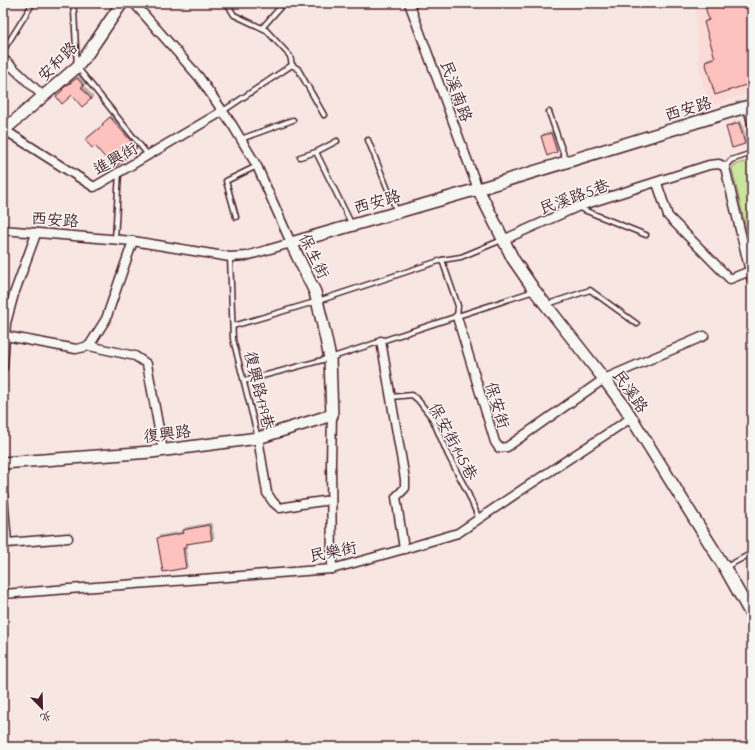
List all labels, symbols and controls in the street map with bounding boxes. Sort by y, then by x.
street label: 安和路 [33,37,84,88]
street label: 民溪南路 [433,58,477,126]
street label: 西安路 [662,91,715,128]
street label: 進興街 [89,137,143,182]
street label: 民溪路5巷 [536,174,613,222]
street label: 西安路 [351,185,404,221]
street label: 西安路 [30,207,80,235]
street label: 保生街 [292,230,335,284]
street label: 復興路179巷 [237,349,279,432]
street label: 民溪路 [606,366,653,419]
street label: 保安街 [478,379,515,432]
street label: 保安街145巷 [422,399,483,485]
street label: 復興路 [142,420,193,450]
street label: 民樂街 [308,537,359,569]
north arrow [22,688,62,728]
text: 北 [37,707,54,726]

